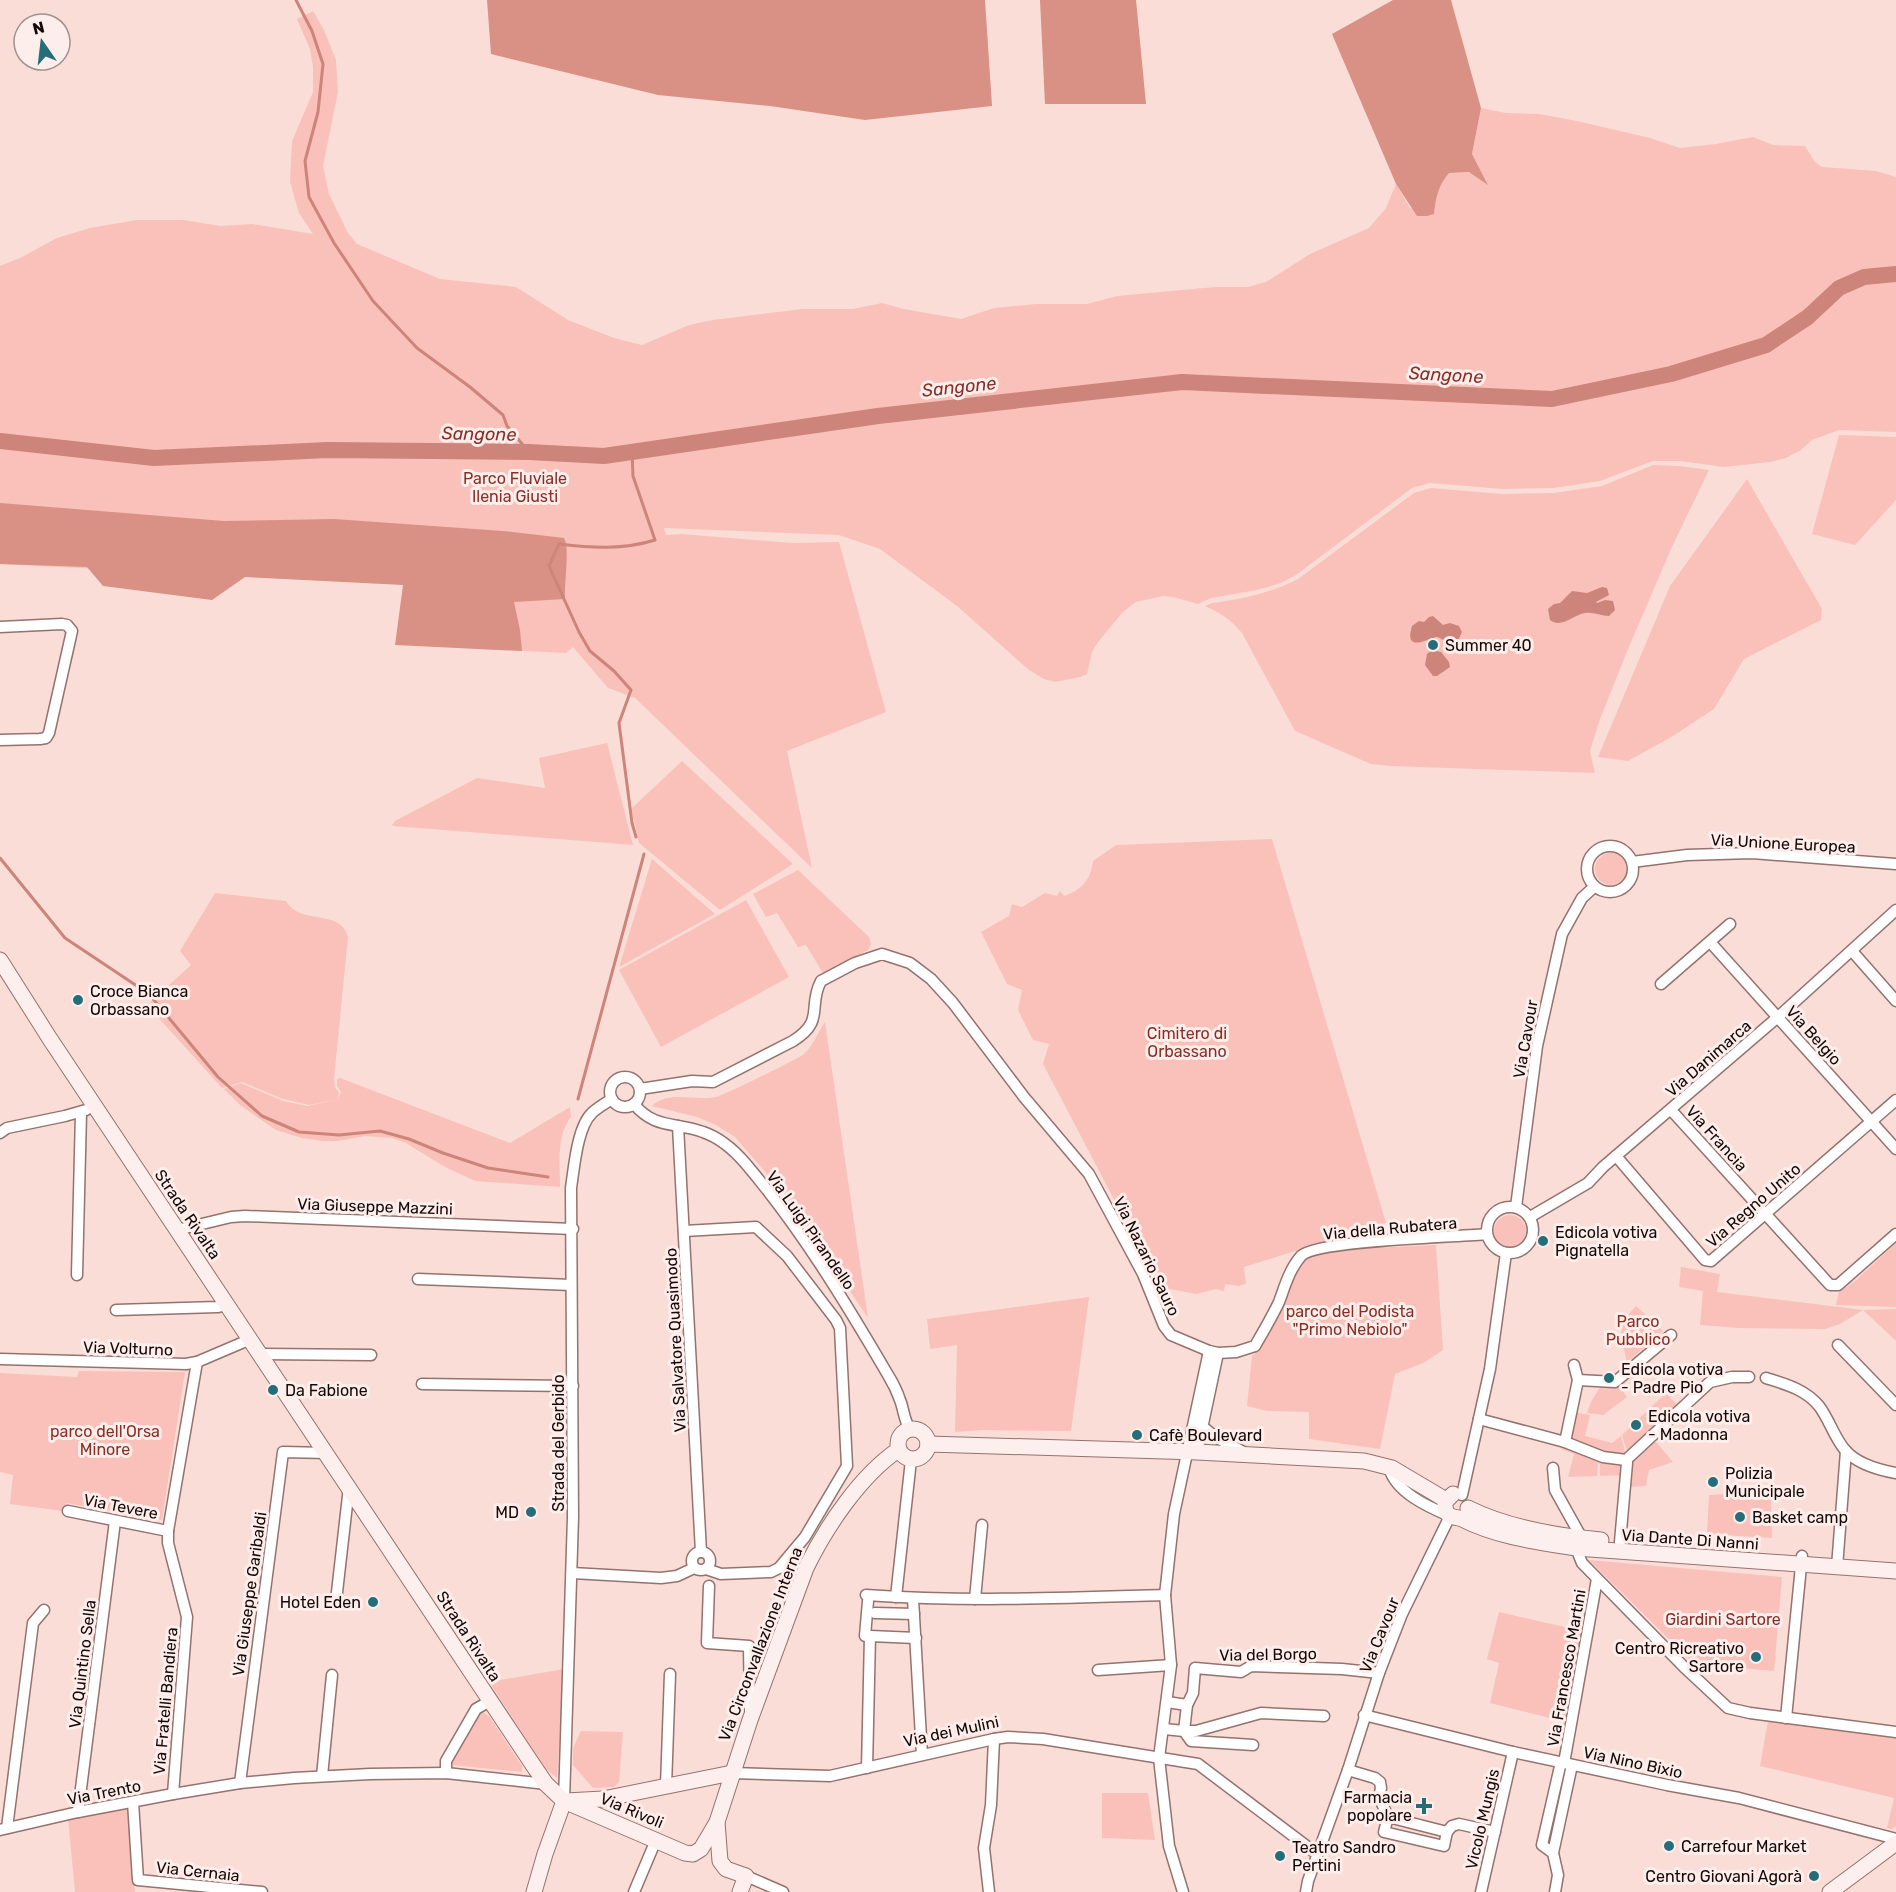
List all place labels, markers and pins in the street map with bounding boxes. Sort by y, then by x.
place label: Summer 40 [1445,636,1532,655]
marker: Summer 40 [1426,638,1440,652]
place label: Croce Bianca Orbassano [90,982,188,1019]
marker: Croce Bianca Orbassano [71,993,85,1007]
place label: Edicola votiva Pignatella [1555,1223,1657,1260]
marker: Edicola votiva Pignatella [1536,1234,1550,1248]
place label: Edicola votiva - Padre Pio [1621,1360,1723,1397]
marker: Edicola votiva - Padre Pio [1602,1371,1616,1385]
place label: Da Fabione [285,1381,368,1400]
marker: Da Fabione [266,1383,280,1397]
place label: Edicola votiva - Madonna [1648,1407,1750,1444]
marker: Edicola votiva - Madonna [1629,1418,1643,1432]
place label: Cafè Boulevard [1149,1426,1262,1445]
marker: Cafè Boulevard [1130,1428,1144,1442]
place label: Polizia Municipale [1725,1464,1805,1501]
marker: Polizia Municipale [1706,1475,1720,1489]
place label: MD [495,1503,519,1522]
marker: MD [524,1505,538,1519]
place label: Basket camp [1752,1508,1848,1527]
marker: Basket camp [1733,1510,1747,1524]
place label: Hotel Eden [280,1593,361,1612]
marker: Hotel Eden [366,1595,380,1609]
place label: Centro Ricreativo Sartore [1615,1639,1744,1676]
marker: Centro Ricreativo Sartore [1749,1650,1763,1664]
place label: Farmacia popolare [1344,1788,1412,1825]
marker: Farmacia popolare [1417,1799,1431,1813]
place label: Carrefour Market [1681,1837,1806,1856]
place label: Teatro Sandro Pertini [1292,1838,1396,1875]
marker: Carrefour Market [1662,1839,1676,1853]
marker: Teatro Sandro Pertini [1273,1849,1287,1863]
place label: Centro Giovani Agorà [1645,1867,1802,1886]
marker: Centro Giovani Agorà [1807,1869,1821,1883]

